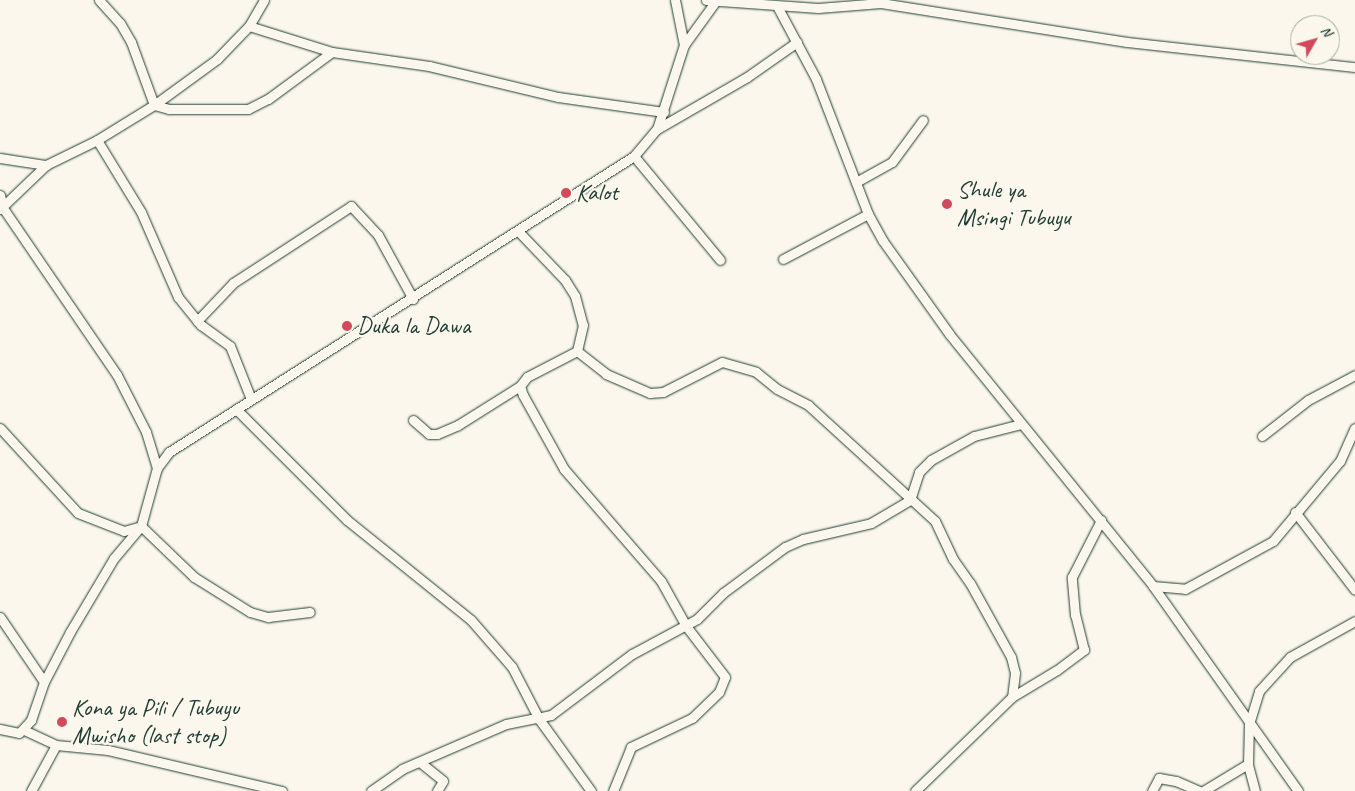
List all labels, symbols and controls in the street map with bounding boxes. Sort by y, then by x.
north arrow [1290,15,1340,65]
text: N [1317,22,1336,40]
place label: Shule ya Msingi Tubuyu [957,176,1070,232]
place label: Kalot [576,179,618,207]
marker: Kalot [560,187,572,199]
marker: Shule ya Msingi Tubuyu [941,198,953,210]
place label: Duka la Dawa [357,312,471,340]
marker: Duka la Dawa [341,320,353,332]
place label: Kona ya Pili / Tubuyu Mwisho (last stop) [72,694,239,750]
marker: Kona ya Pili / Tubuyu Mwisho (last stop) [56,716,68,728]

